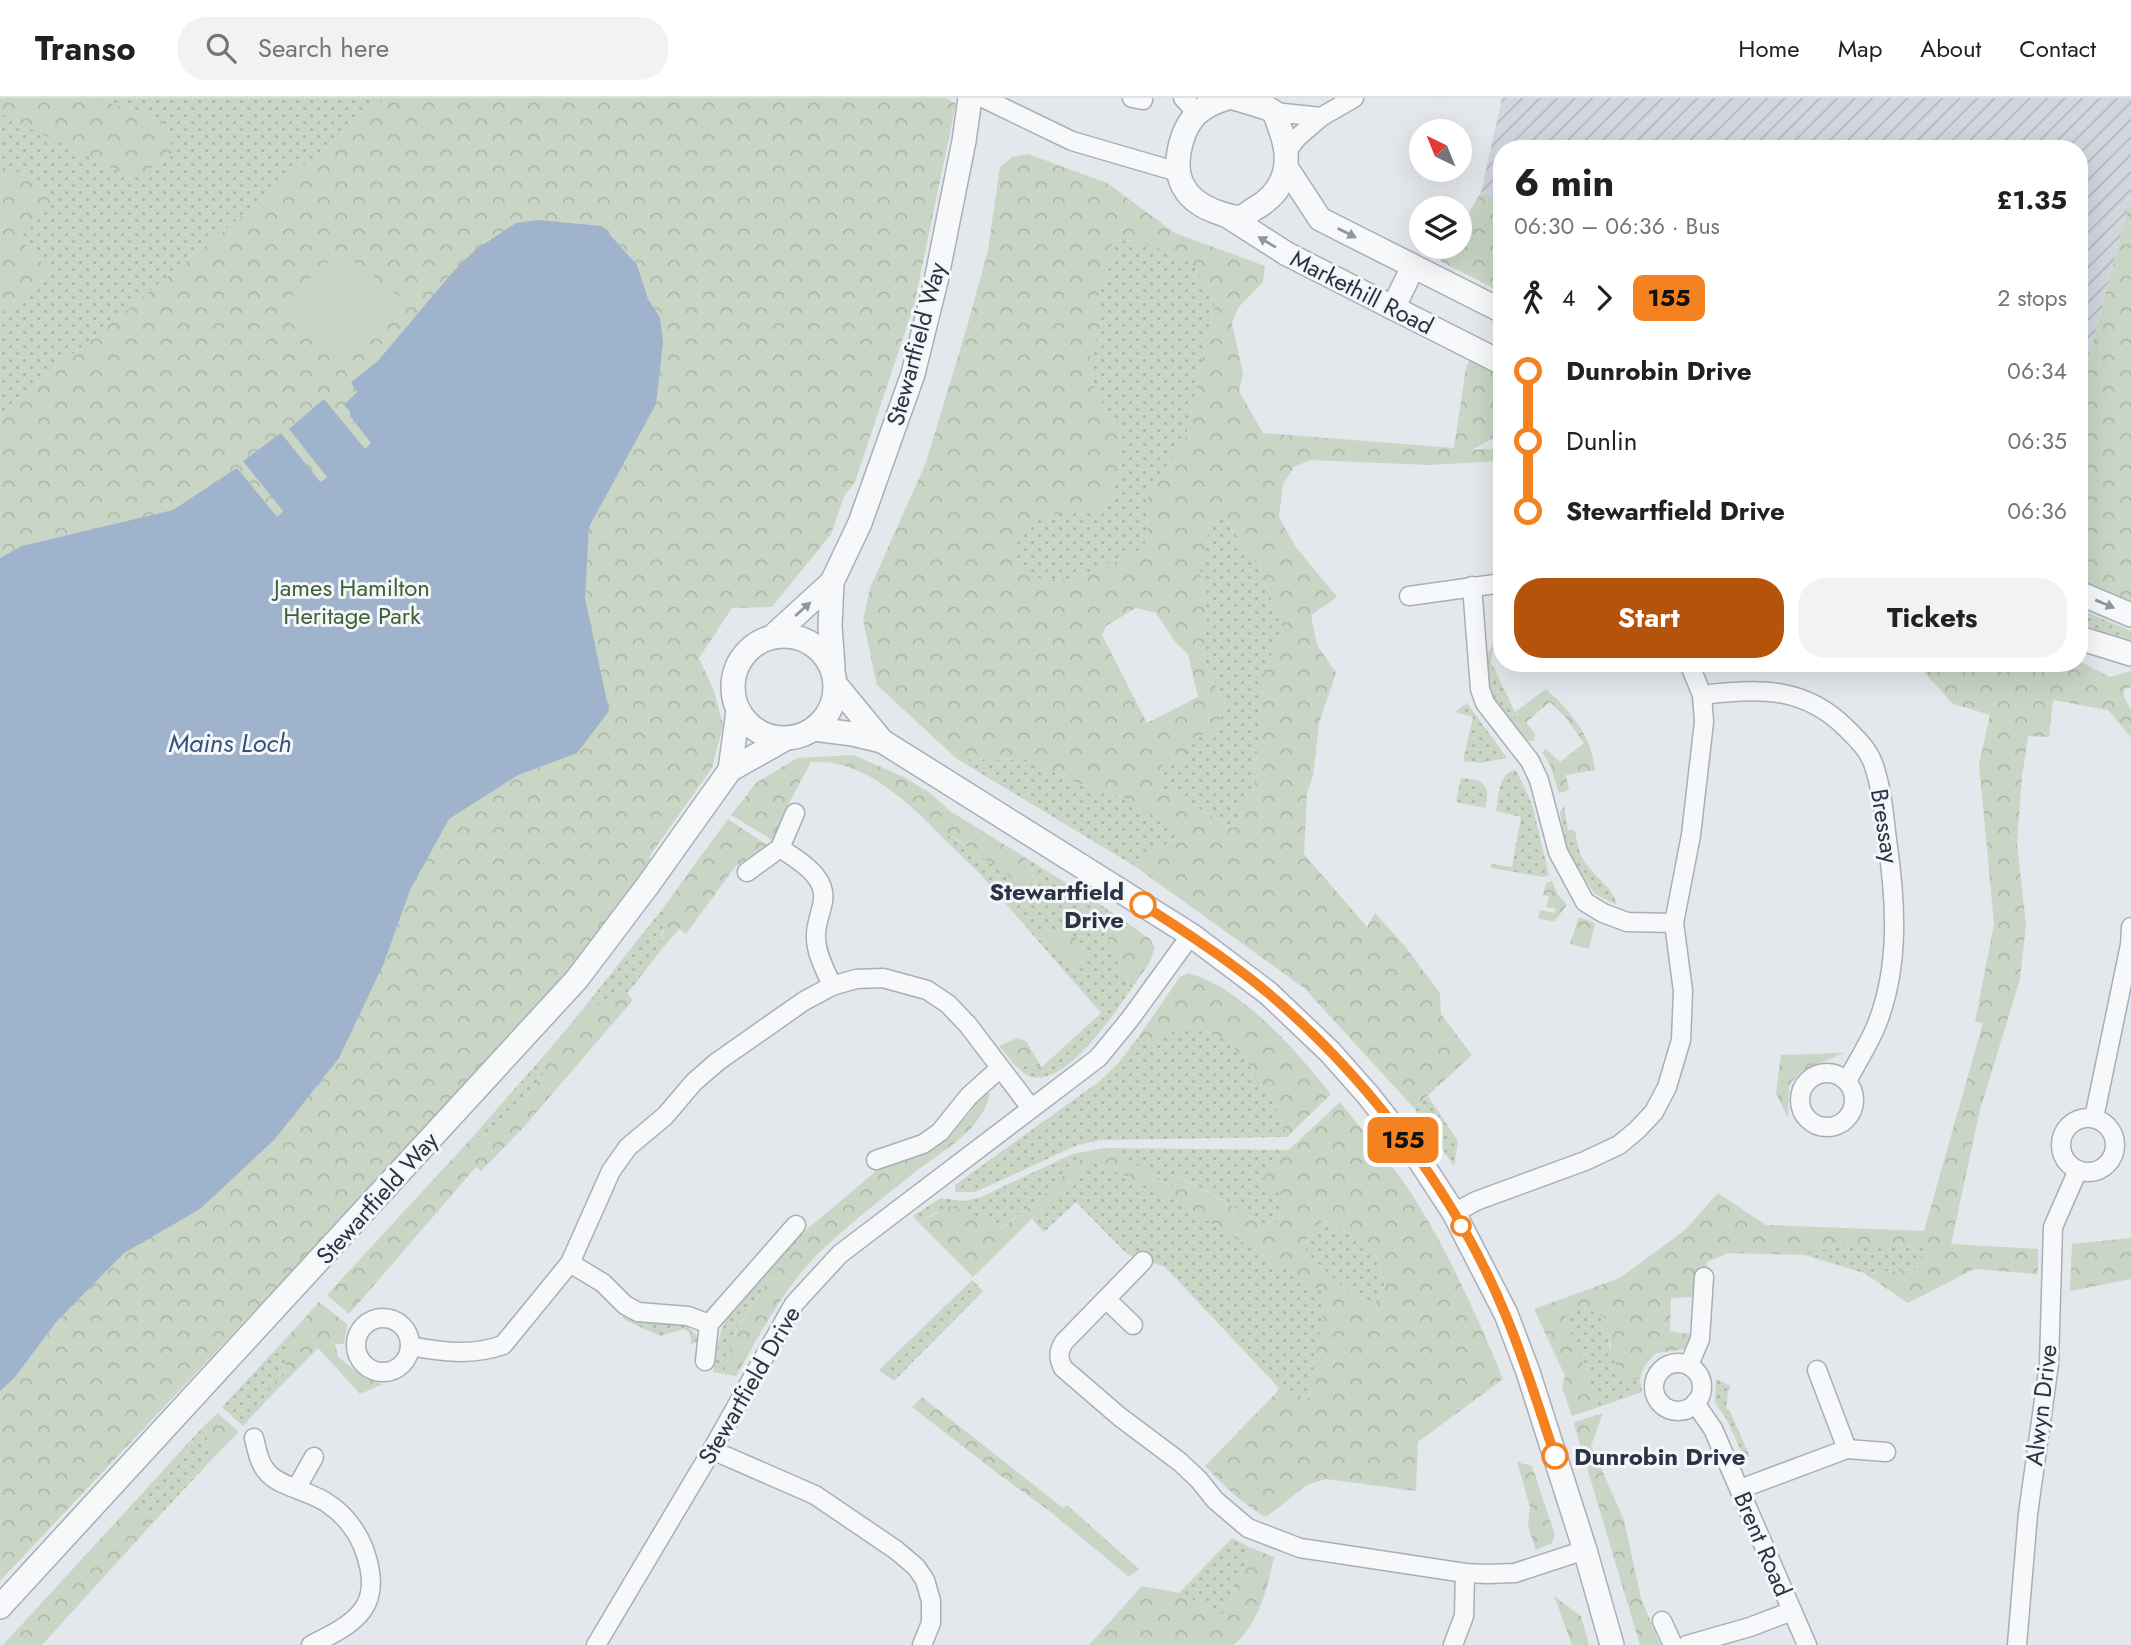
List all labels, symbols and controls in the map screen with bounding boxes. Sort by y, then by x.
search box [178,17,668,80]
text: Transo [35,25,136,72]
icon: search [202,29,240,67]
text: Search here [258,29,389,67]
text: Home [1738,31,1800,66]
text: Map [1838,31,1882,66]
text: About [1920,31,1981,66]
text: Contact [2019,31,2096,66]
north arrow [1409,119,1472,182]
map controls [1409,119,1472,259]
text: 6 min [1514,155,1614,210]
text: £1.35 [1997,181,2067,219]
button: layers [1409,196,1472,259]
text: 06:30 – 06:36 · Bus [1514,209,1720,243]
one-way arrow [1337,228,1357,239]
one-way arrow [1257,236,1276,248]
street label: Markethill Road [1284,241,1440,343]
street label: Stewartfield Way [877,258,955,430]
icon: walk [1514,279,1552,317]
icon: forward [1585,279,1623,317]
text: 155 [1647,280,1691,315]
text: 4 [1562,281,1575,315]
text: 2 stops [1997,281,2067,315]
text: Dunrobin Drive [1566,352,1752,390]
text: 06:34 [2007,354,2067,388]
text: Dunlin [1566,422,1637,460]
text: 06:35 [2008,424,2067,458]
text: Stewartfield Drive [1566,492,1785,530]
text: 06:36 [2007,494,2067,528]
park label: James Hamilton Heritage Park [271,570,430,633]
button: Start [1514,578,1784,658]
button: Tickets [1798,578,2067,658]
one-way arrow [2095,598,2115,610]
one-way arrow [794,601,812,617]
water label: Mains Loch [168,724,292,762]
street label: Bressay [1862,786,1908,866]
place label: Stewartfield Drive [989,874,1124,937]
marker: Stewartfield Drive [1130,892,1156,918]
line badge: 155 [1363,1117,1443,1163]
text: 155 [1381,1122,1425,1157]
street label: Stewartfield Way [308,1124,446,1272]
unlabelled marker [1451,1216,1471,1236]
street label: Stewartfield Drive [689,1299,809,1471]
street label: Alwyn Drive [2016,1342,2066,1468]
place label: Dunrobin Drive [1574,1439,1745,1474]
marker: Dunrobin Drive [1542,1443,1568,1469]
street label: Brent Road [1725,1486,1801,1602]

